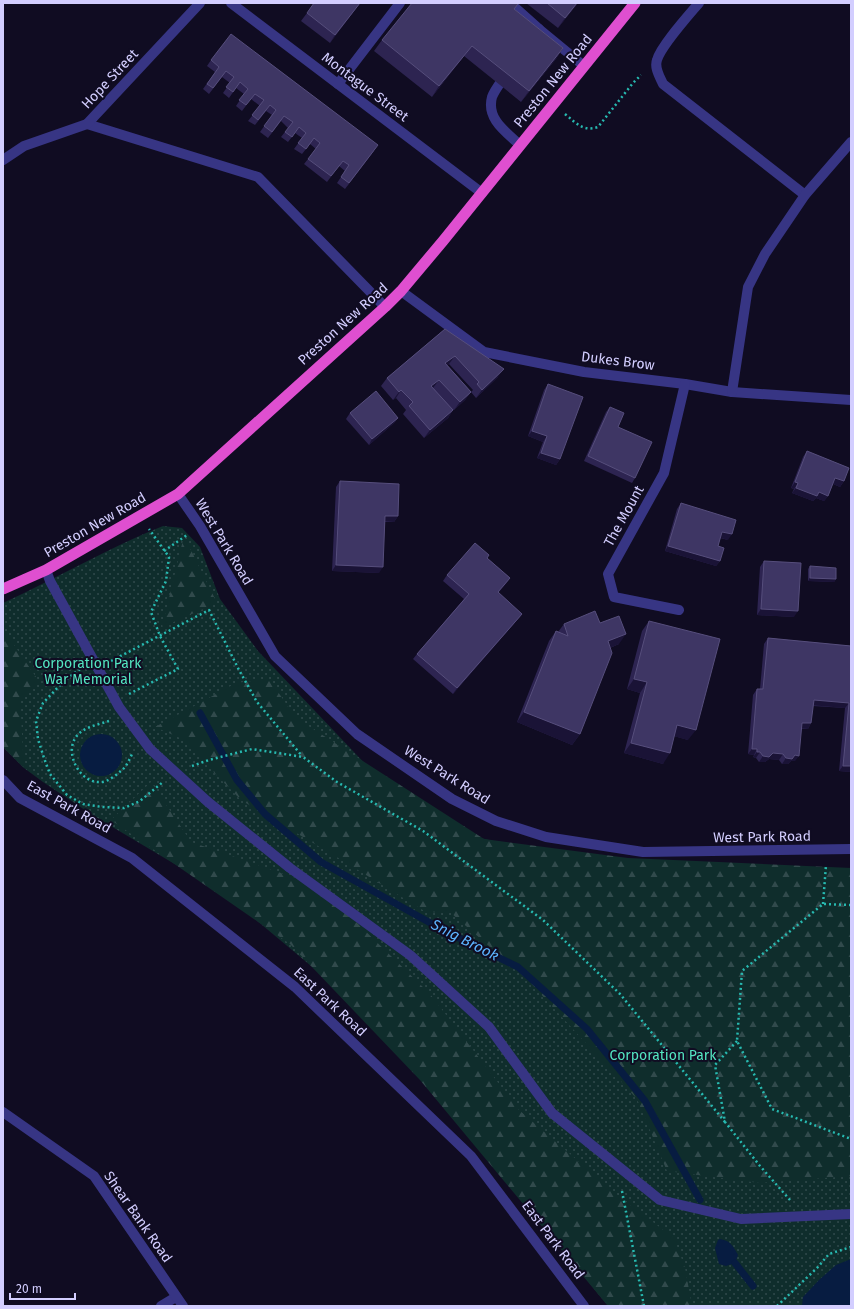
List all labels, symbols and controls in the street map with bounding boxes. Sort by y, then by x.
street label: Preston New Road [510,31,596,131]
street label: Hope Street [78,45,143,112]
street label: Montague Street [318,49,413,126]
street label: Preston New Road [295,279,391,369]
street label: Dukes Brow [580,348,656,374]
street label: The Mount [600,482,648,550]
street label: Preston New Road [41,489,149,561]
street label: West Park Road [192,496,256,588]
park label: Corporation Park War Memorial [35,655,142,688]
street label: West Park Road [401,742,493,808]
street label: East Park Road [24,777,114,837]
street label: West Park Road [713,828,811,846]
water label: Snig Brook [427,915,502,965]
street label: East Park Road [290,964,370,1040]
park label: Corporation Park [610,1047,717,1064]
street label: Shear Bank Road [100,1168,176,1266]
street label: East Park Road [518,1197,588,1283]
scale bar [10,1275,75,1301]
text: 20 m [16,1282,42,1296]

